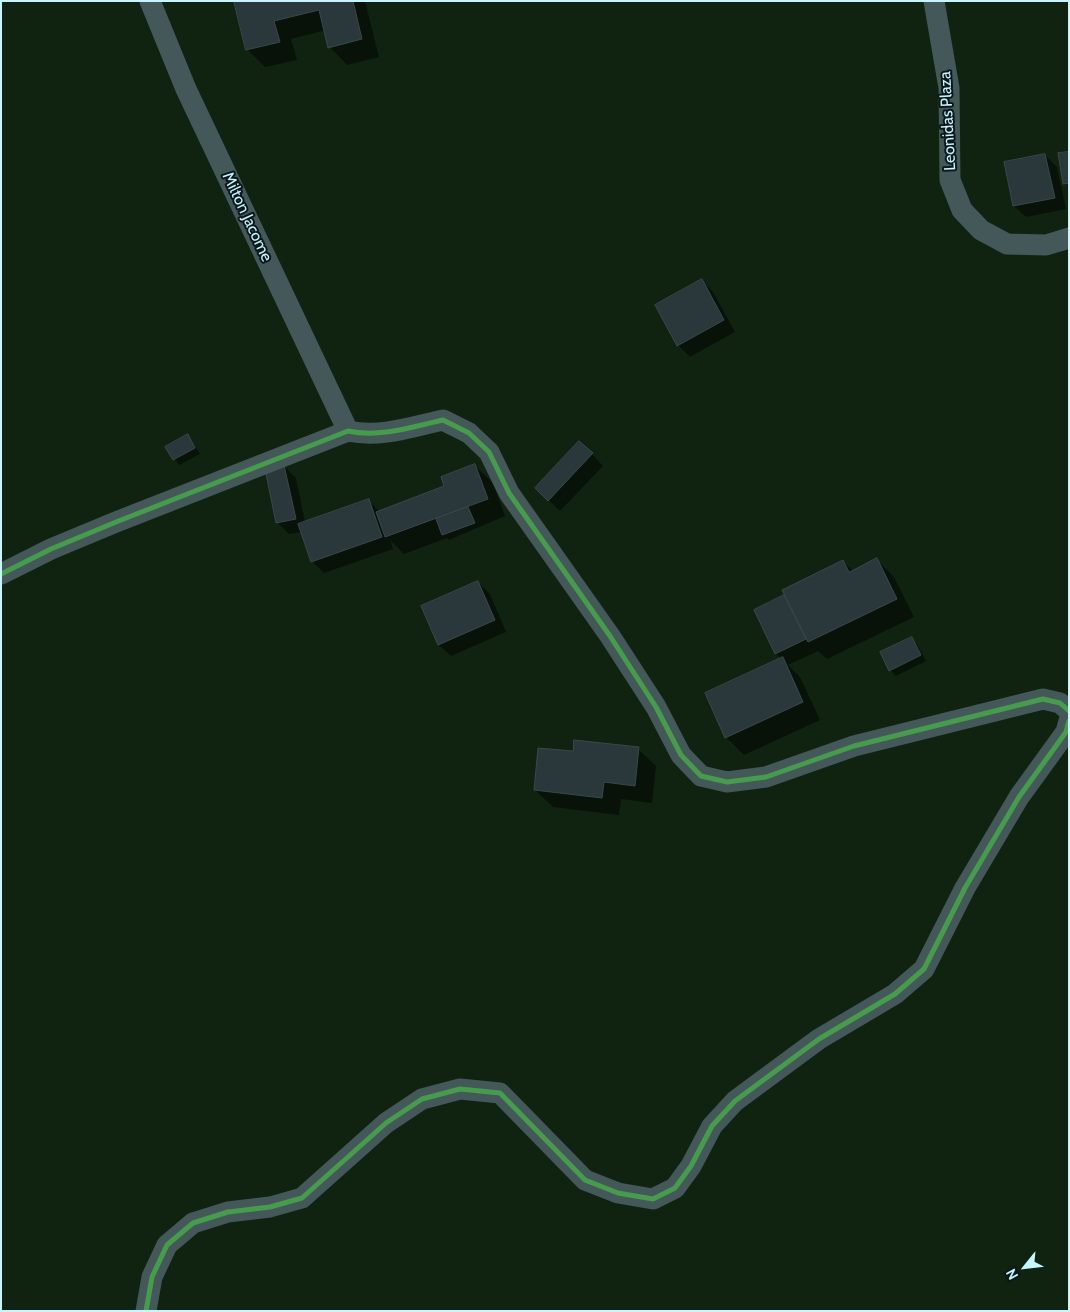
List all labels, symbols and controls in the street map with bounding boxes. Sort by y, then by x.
street label: Leonidas Plaza [936,71,960,171]
street label: Milton Jacome [218,169,276,265]
north arrow [1000,1242,1050,1292]
text: N [1002,1266,1022,1283]

